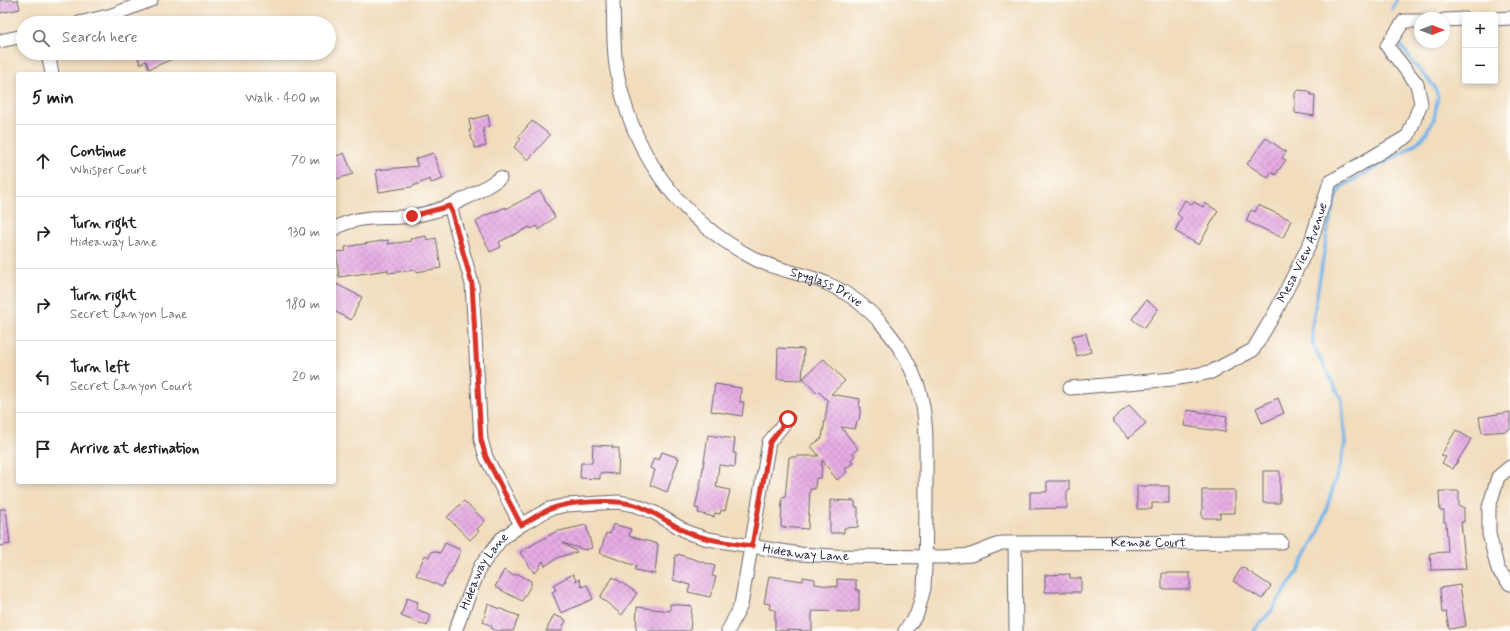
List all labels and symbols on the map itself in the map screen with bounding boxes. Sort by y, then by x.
north arrow [1414,12,1450,48]
street label: Mesa View Avenue [1273,200,1331,306]
route end [403,207,421,225]
street label: Spyglass Drive [788,264,866,311]
route start [779,410,797,428]
street label: Hideaway Lane [456,528,512,612]
street label: Kemae Court [1111,534,1186,551]
street label: Hideaway Lane [761,540,849,565]

